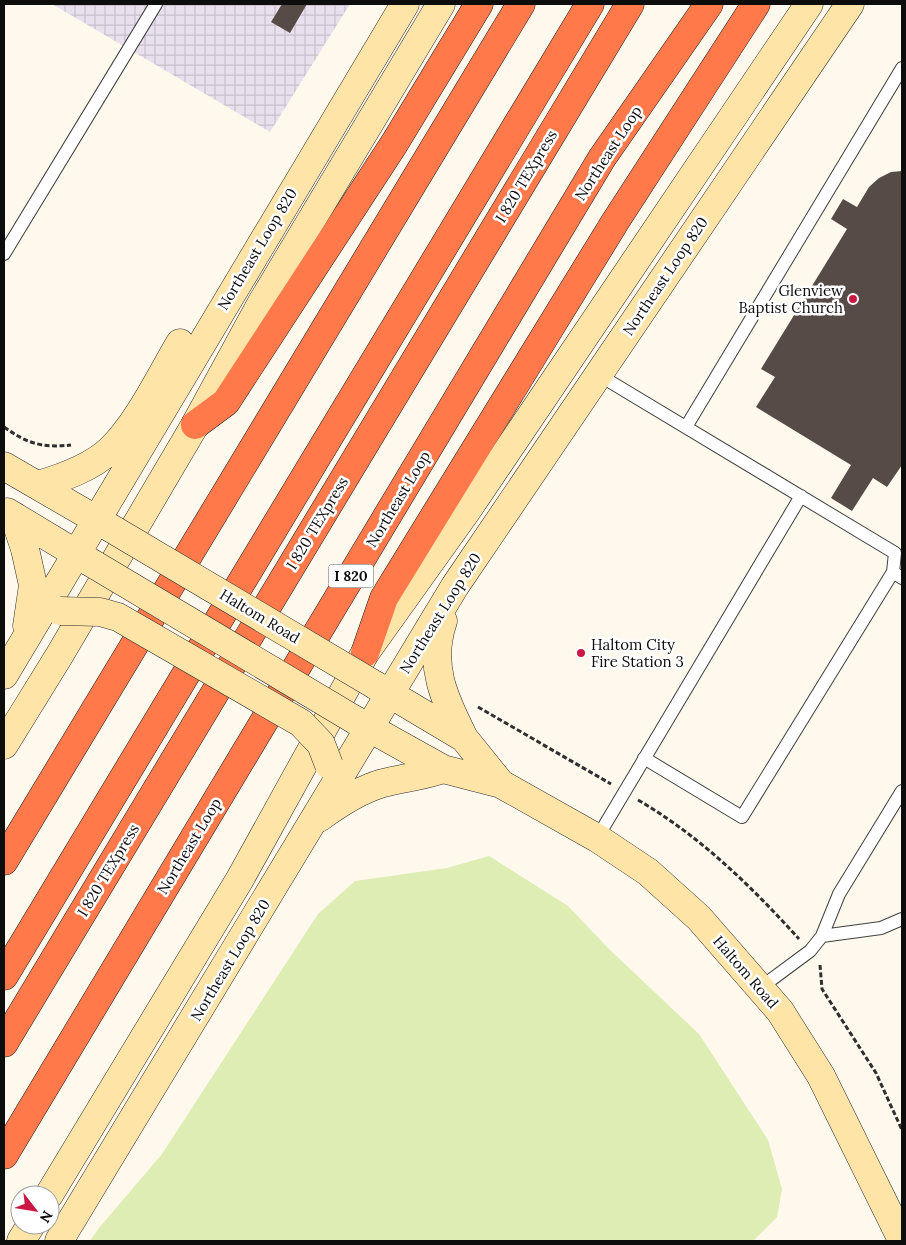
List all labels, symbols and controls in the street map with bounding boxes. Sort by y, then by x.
street label: Northeast Loop [570,102,646,204]
street label: I 820 TEXpress [491,126,561,226]
street label: Northeast Loop 820 [213,185,301,313]
street label: Northeast Loop 820 [618,213,712,339]
place label: Glenview Baptist Church [738,281,843,317]
marker: Glenview Baptist Church [847,293,859,305]
street label: Northeast Loop [362,447,434,551]
street label: I 820 TEXpress [282,473,352,573]
street label: Northeast Loop 820 [395,549,485,677]
road number: I 820 [328,564,374,588]
street label: Haltom Road [216,585,304,647]
place label: Haltom City Fire Station 3 [591,635,684,671]
marker: Haltom City Fire Station 3 [575,647,587,659]
street label: Northeast Loop [153,794,225,898]
street label: I 820 TEXpress [73,820,143,920]
street label: Northeast Loop 820 [186,896,274,1024]
street label: Haltom Road [709,932,783,1012]
north arrow [10,1185,60,1235]
text: N [36,1207,57,1226]

